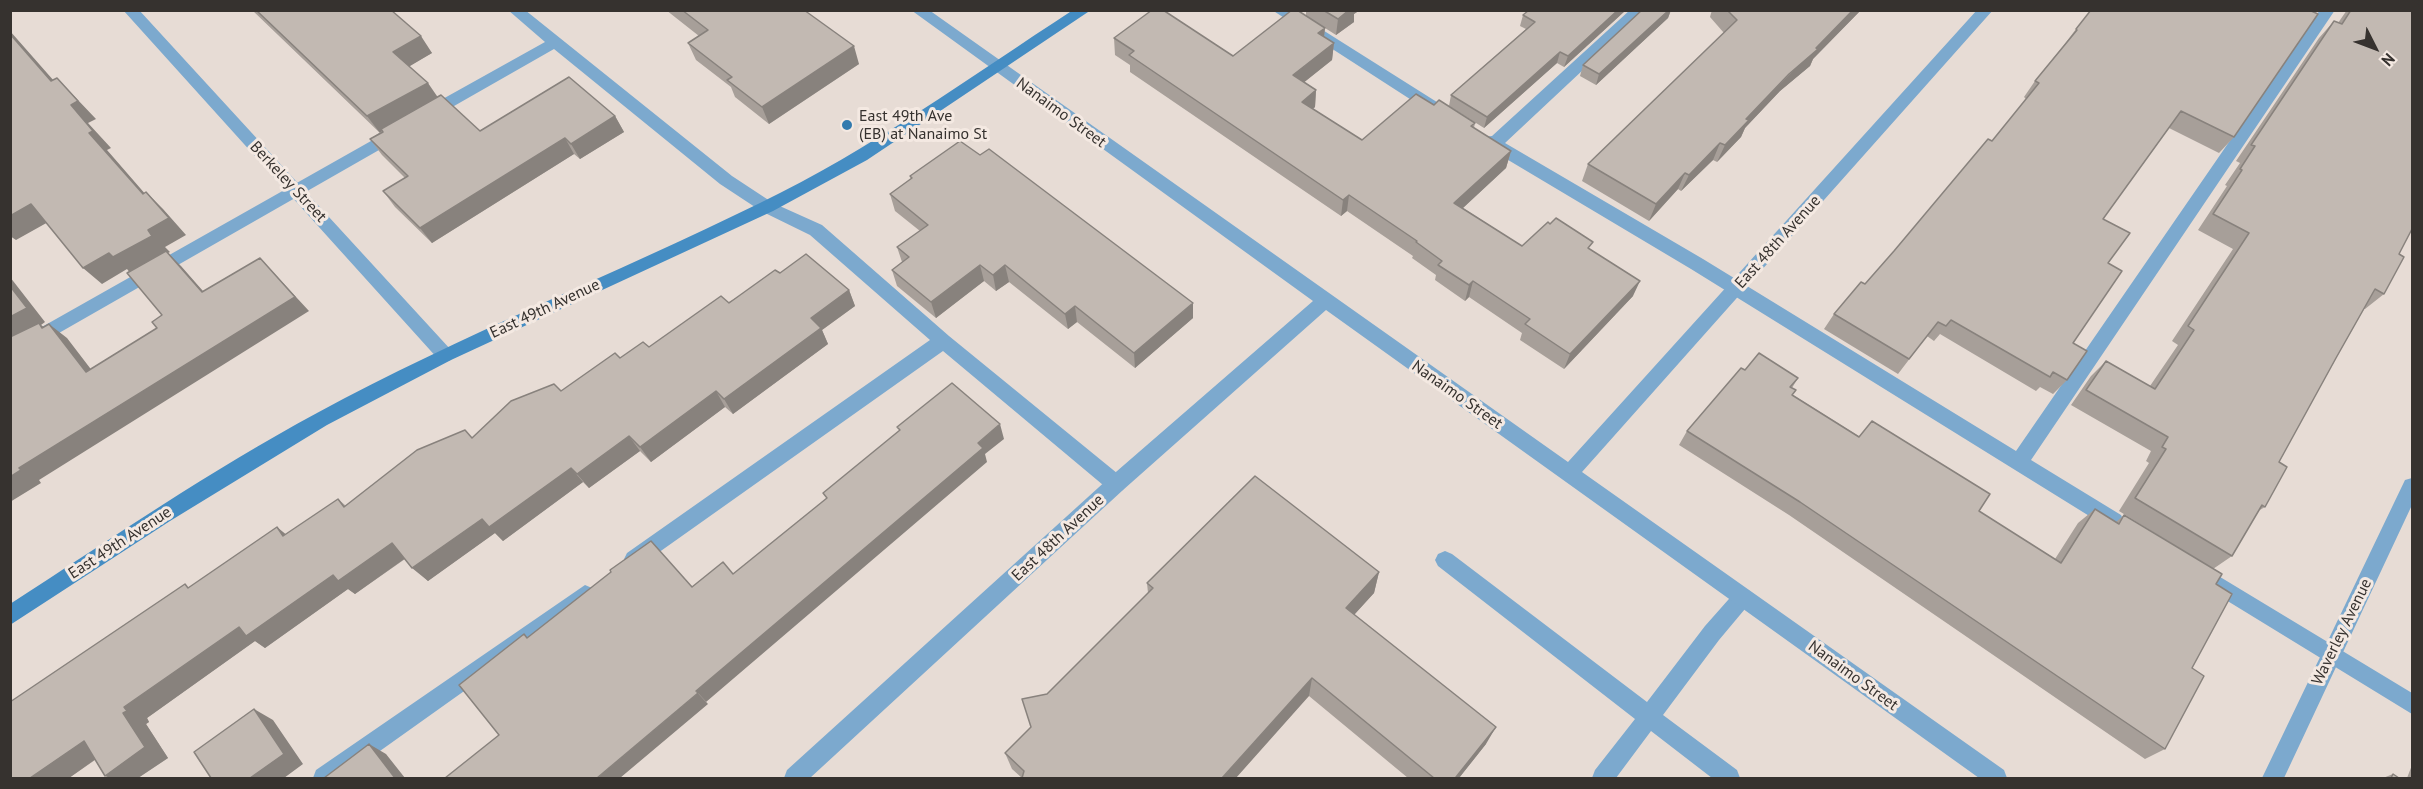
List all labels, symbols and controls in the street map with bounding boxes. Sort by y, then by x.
north arrow [2345,18,2405,78]
text: N [2377,49,2399,71]
street label: Nanaimo Street [1012,74,1110,152]
place label: East 49th Ave (EB) at Nanaimo St [859,106,987,144]
marker: East 49th Ave (EB) at Nanaimo St [840,118,854,132]
street label: Berkeley Street [246,138,330,226]
street label: East 48th Avenue [1731,191,1825,293]
street label: East 49th Avenue [487,275,603,343]
street label: Nanaimo Street [1408,357,1506,433]
street label: East 48th Avenue [1008,490,1108,586]
street label: East 49th Avenue [65,503,175,583]
street label: Waverley Avenue [2308,576,2376,688]
street label: Nanaimo Street [1804,637,1902,715]

